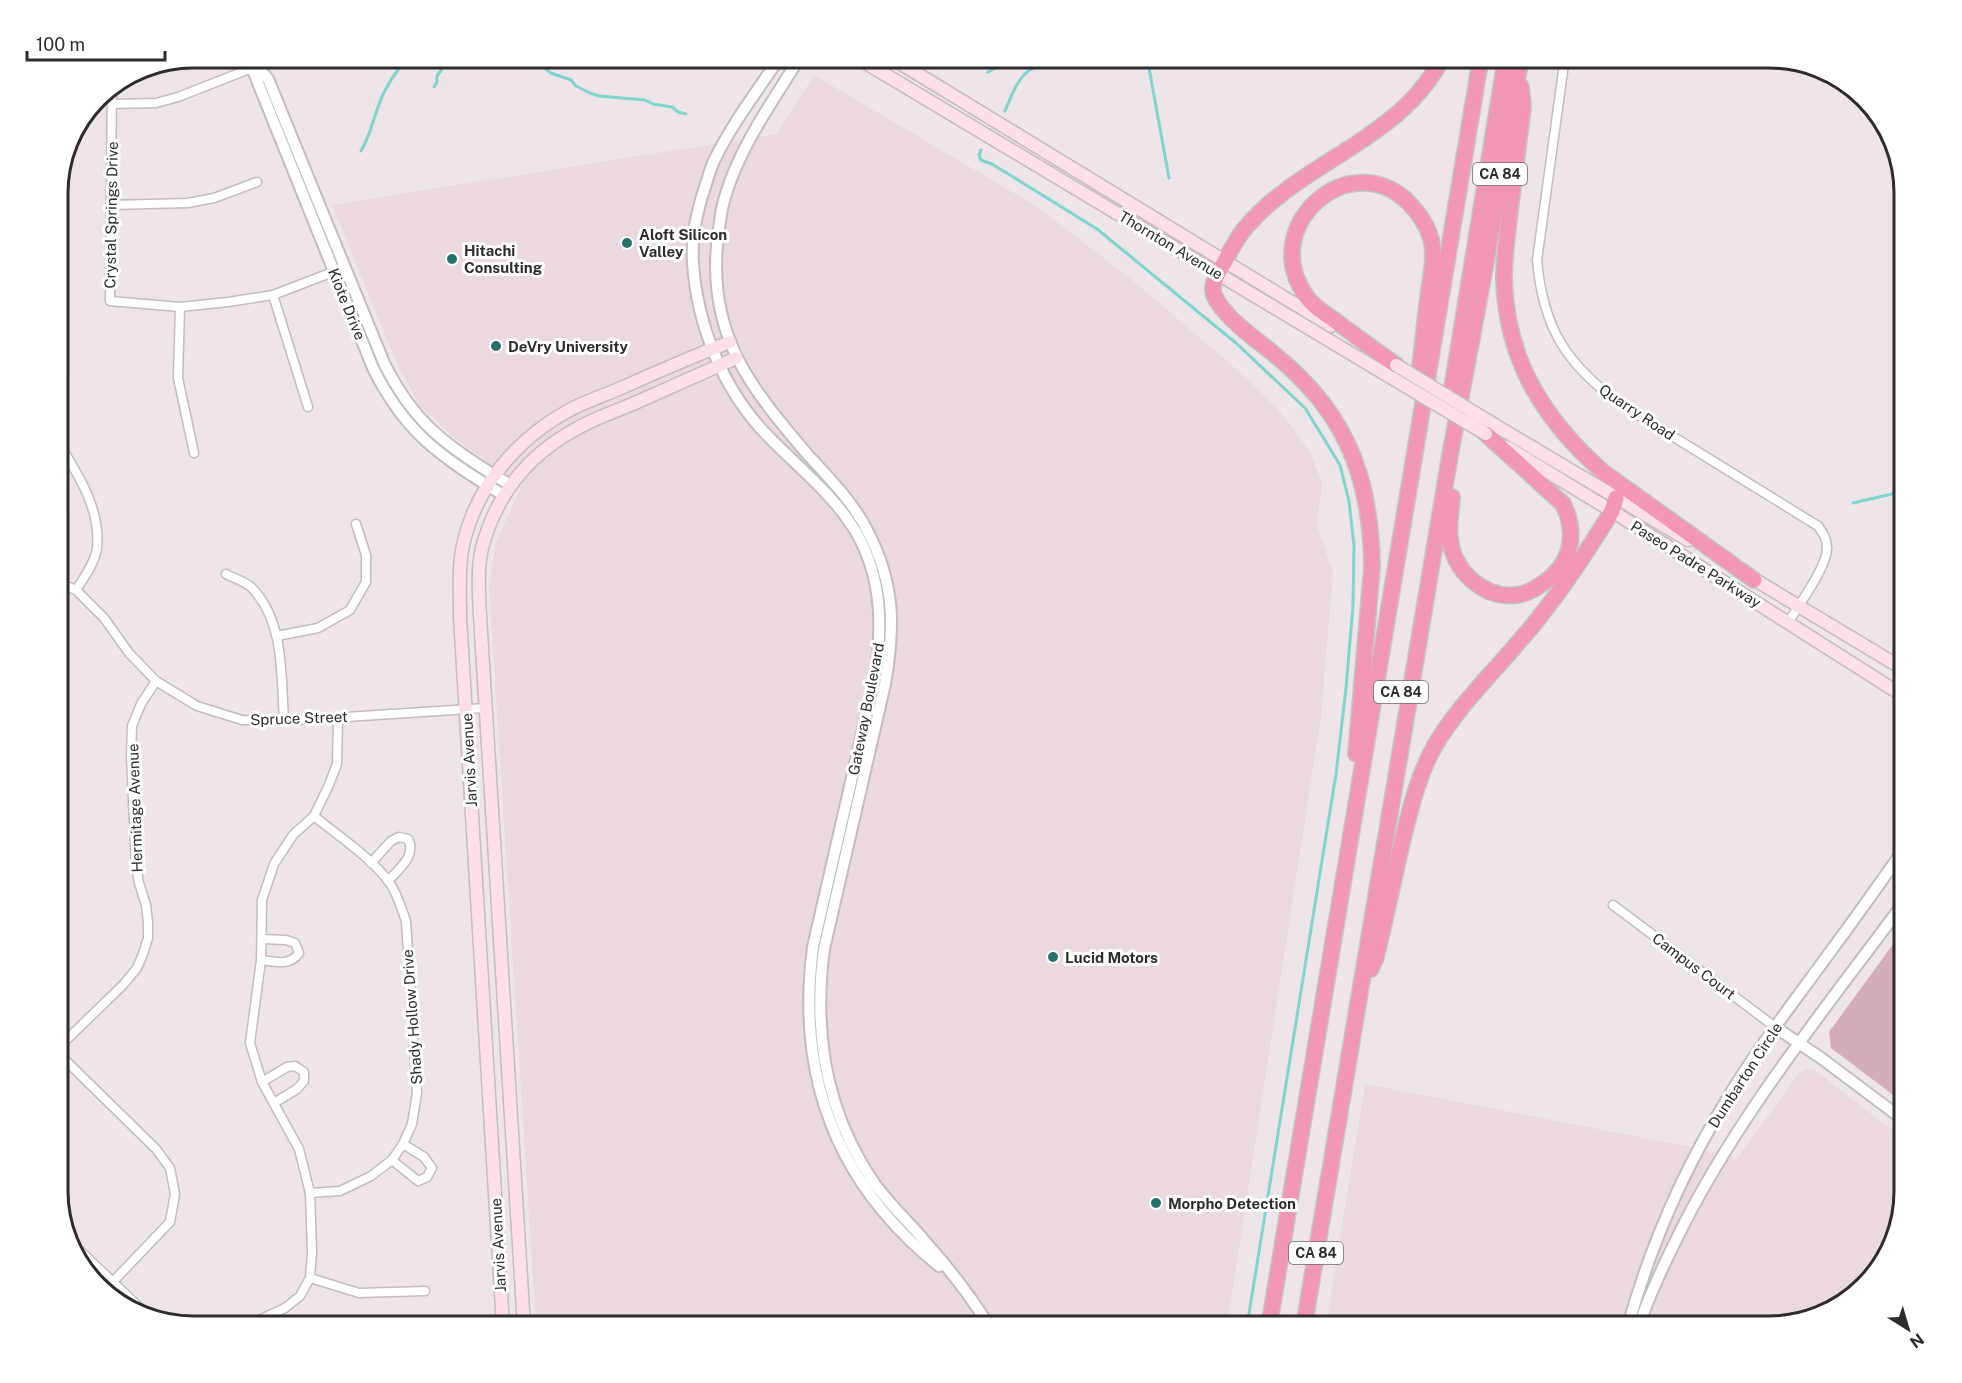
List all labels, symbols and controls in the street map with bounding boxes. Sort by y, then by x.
scale bar [27,24,165,62]
text: 100 m [36,34,85,55]
street label: Crystal Springs Drive [101,141,121,289]
road number: CA 84 [1473,163,1527,185]
street label: Thornton Avenue [1116,207,1226,283]
place label: Aloft Silicon Valley [639,226,727,260]
marker: Aloft Silicon Valley [620,236,634,250]
place label: Hitachi Consulting [464,242,543,276]
marker: Hitachi Consulting [445,252,459,266]
street label: Kiote Drive [325,266,369,342]
place label: DeVry University [508,338,628,355]
marker: DeVry University [489,339,503,353]
street label: Quarry Road [1596,381,1678,443]
street label: Paseo Padre Parkway [1628,517,1764,611]
street label: Gateway Boulevard [845,641,887,777]
road number: CA 84 [1374,681,1428,703]
street label: Spruce Street [250,708,348,728]
street label: Jarvis Avenue [458,713,480,807]
street label: Hermitage Avenue [124,743,146,873]
street label: Campus Court [1649,929,1739,1003]
street label: Shady Hollow Drive [399,949,425,1085]
place label: Lucid Motors [1065,949,1158,966]
marker: Lucid Motors [1046,950,1060,964]
street label: Dumbarton Circle [1705,1019,1785,1131]
place label: Morpho Detection [1168,1195,1296,1212]
marker: Morpho Detection [1149,1196,1163,1210]
street label: Jarvis Avenue [487,1198,509,1292]
road number: CA 84 [1289,1242,1343,1264]
north arrow [1878,1299,1938,1359]
text: N [1906,1329,1927,1352]

